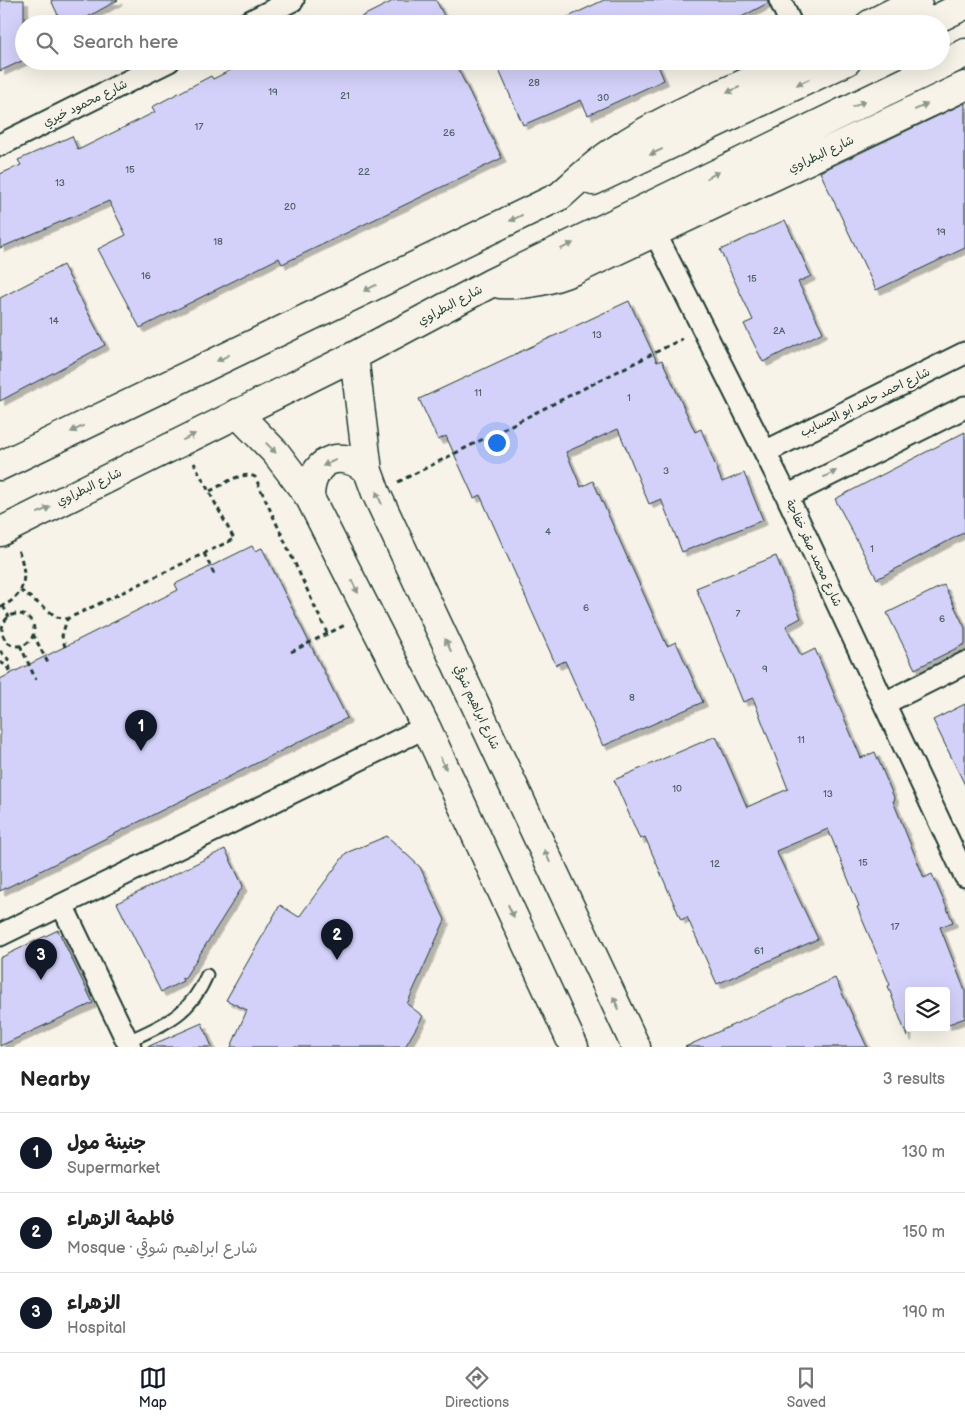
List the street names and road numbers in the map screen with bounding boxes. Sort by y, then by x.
street label: شارع محمود خيري [41,77,130,131]
street label: شارع البطراوي [786,133,857,177]
street label: شارع البطراوي [415,282,485,330]
street label: شارع احمد حامد ابو الحسايب [798,364,933,441]
street label: شارع البطراوي [54,465,125,511]
street label: شارع محمد صقر خفاجة [781,497,845,610]
street label: شارع ابراهيم شوقي [450,663,503,752]

